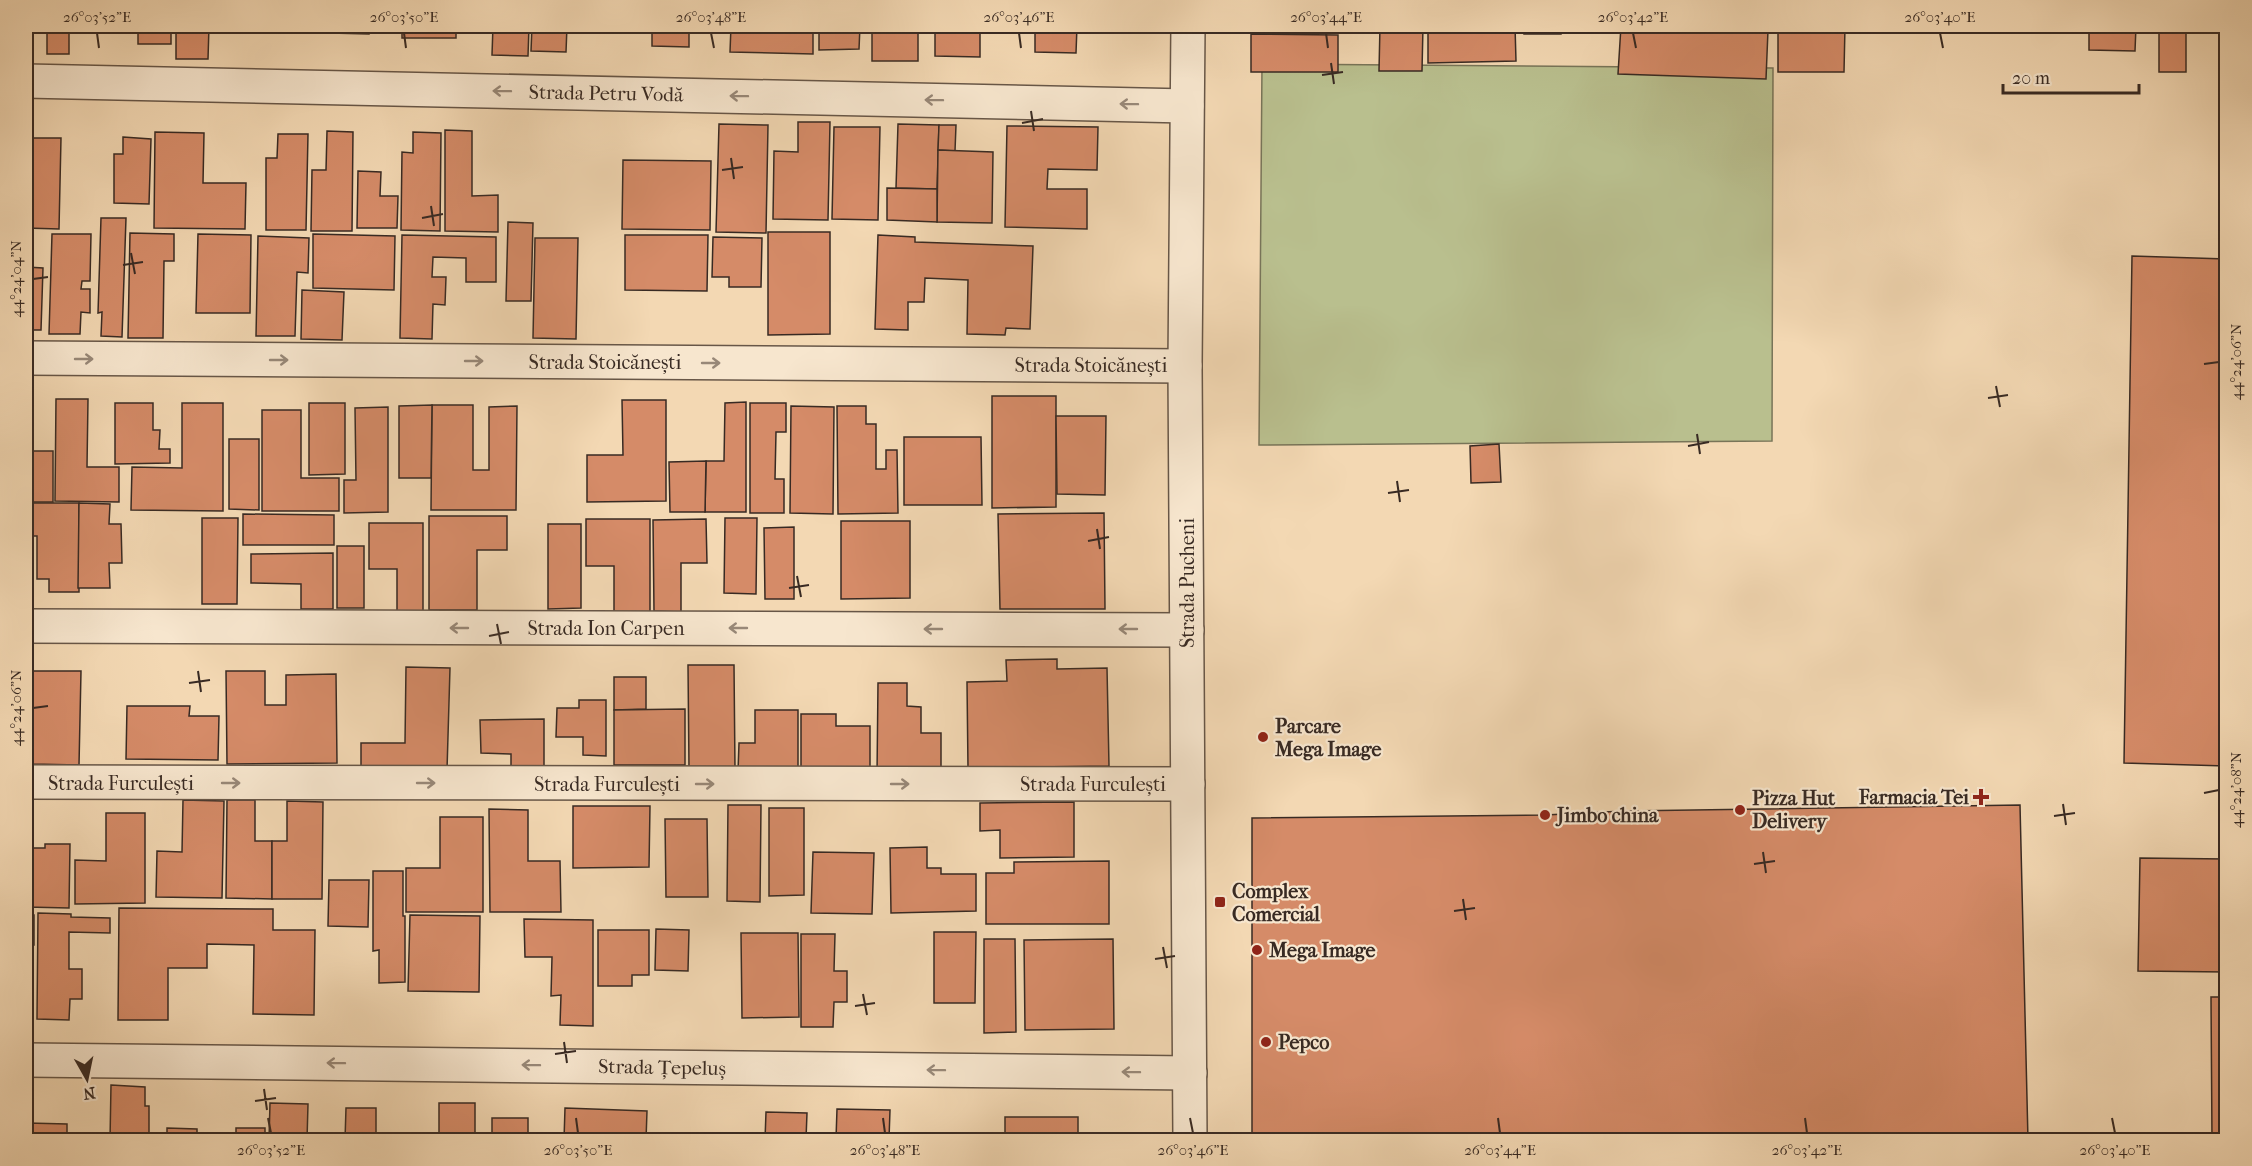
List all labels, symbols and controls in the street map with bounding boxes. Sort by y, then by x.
text: 26°03'52"E [63,8,131,26]
text: 26°03'50"E [370,8,438,26]
text: 26°03'48"E [676,8,746,26]
text: 26°03'46"E [984,8,1054,26]
text: 26°03'44"E [1290,8,1362,26]
text: 26°03'42"E [1598,8,1668,26]
text: 26°03'40"E [1904,8,1976,26]
scale bar [2003,57,2140,95]
text: 20 m [2012,68,2050,89]
street label: Strada Petru Vodă [528,81,684,106]
one-way arrow [492,85,512,97]
one-way arrow [729,90,749,102]
one-way arrow [924,94,944,106]
one-way arrow [1119,98,1139,110]
text: 44°24'04"N [7,240,25,318]
text: 44°24'06"N [2227,323,2245,400]
street label: Strada Stoicănești [529,351,681,374]
one-way arrow [73,353,93,365]
one-way arrow [268,354,288,366]
street label: Strada Stoicănești [1015,354,1167,377]
one-way arrow [463,355,483,367]
one-way arrow [700,357,720,369]
street label: Strada Pucheni [1176,518,1199,648]
street label: Strada Ion Carpen [527,617,685,640]
one-way arrow [450,622,470,633]
one-way arrow [729,622,749,634]
one-way arrow [924,623,944,635]
one-way arrow [1119,623,1139,635]
text: 44°24'06"N [7,669,25,746]
place label: Parcare Mega Image [1274,715,1382,761]
marker: Parcare Mega Image [1256,730,1270,744]
text: 44°24'08"N [2227,751,2245,828]
street label: Strada Furculești [48,772,194,795]
street label: Strada Furculești [534,773,680,796]
street label: Strada Furculești [1020,773,1166,796]
one-way arrow [220,777,240,789]
one-way arrow [415,777,435,789]
one-way arrow [694,778,714,790]
one-way arrow [889,778,909,790]
place label: Farmacia Tei [1858,786,1970,809]
place label: Pizza Hut Delivery [1752,787,1836,833]
marker: Farmacia Tei [1974,790,1988,804]
marker: Pizza Hut Delivery [1733,803,1747,817]
place label: Jimbo china [1555,804,1659,827]
marker: Jimbo china [1538,808,1552,822]
place label: Complex Comercial [1232,880,1320,926]
marker: Complex Comercial [1213,895,1227,909]
place label: Mega Image [1268,939,1376,962]
marker: Mega Image [1250,943,1264,957]
place label: Pepco [1278,1031,1329,1054]
marker: Pepco [1259,1035,1273,1049]
north arrow [57,1049,117,1109]
street label: Strada Țepeluș [598,1055,726,1080]
one-way arrow [327,1057,347,1069]
one-way arrow [522,1060,542,1071]
one-way arrow [927,1064,947,1076]
one-way arrow [1122,1066,1142,1078]
text: N [81,1083,97,1104]
text: 26°03'52"E [237,1141,305,1159]
text: 26°03'50"E [544,1141,612,1159]
text: 26°03'48"E [850,1141,920,1159]
text: 26°03'46"E [1158,1141,1228,1159]
text: 26°03'44"E [1464,1141,1536,1159]
text: 26°03'42"E [1772,1141,1842,1159]
text: 26°03'40"E [2079,1141,2151,1159]

